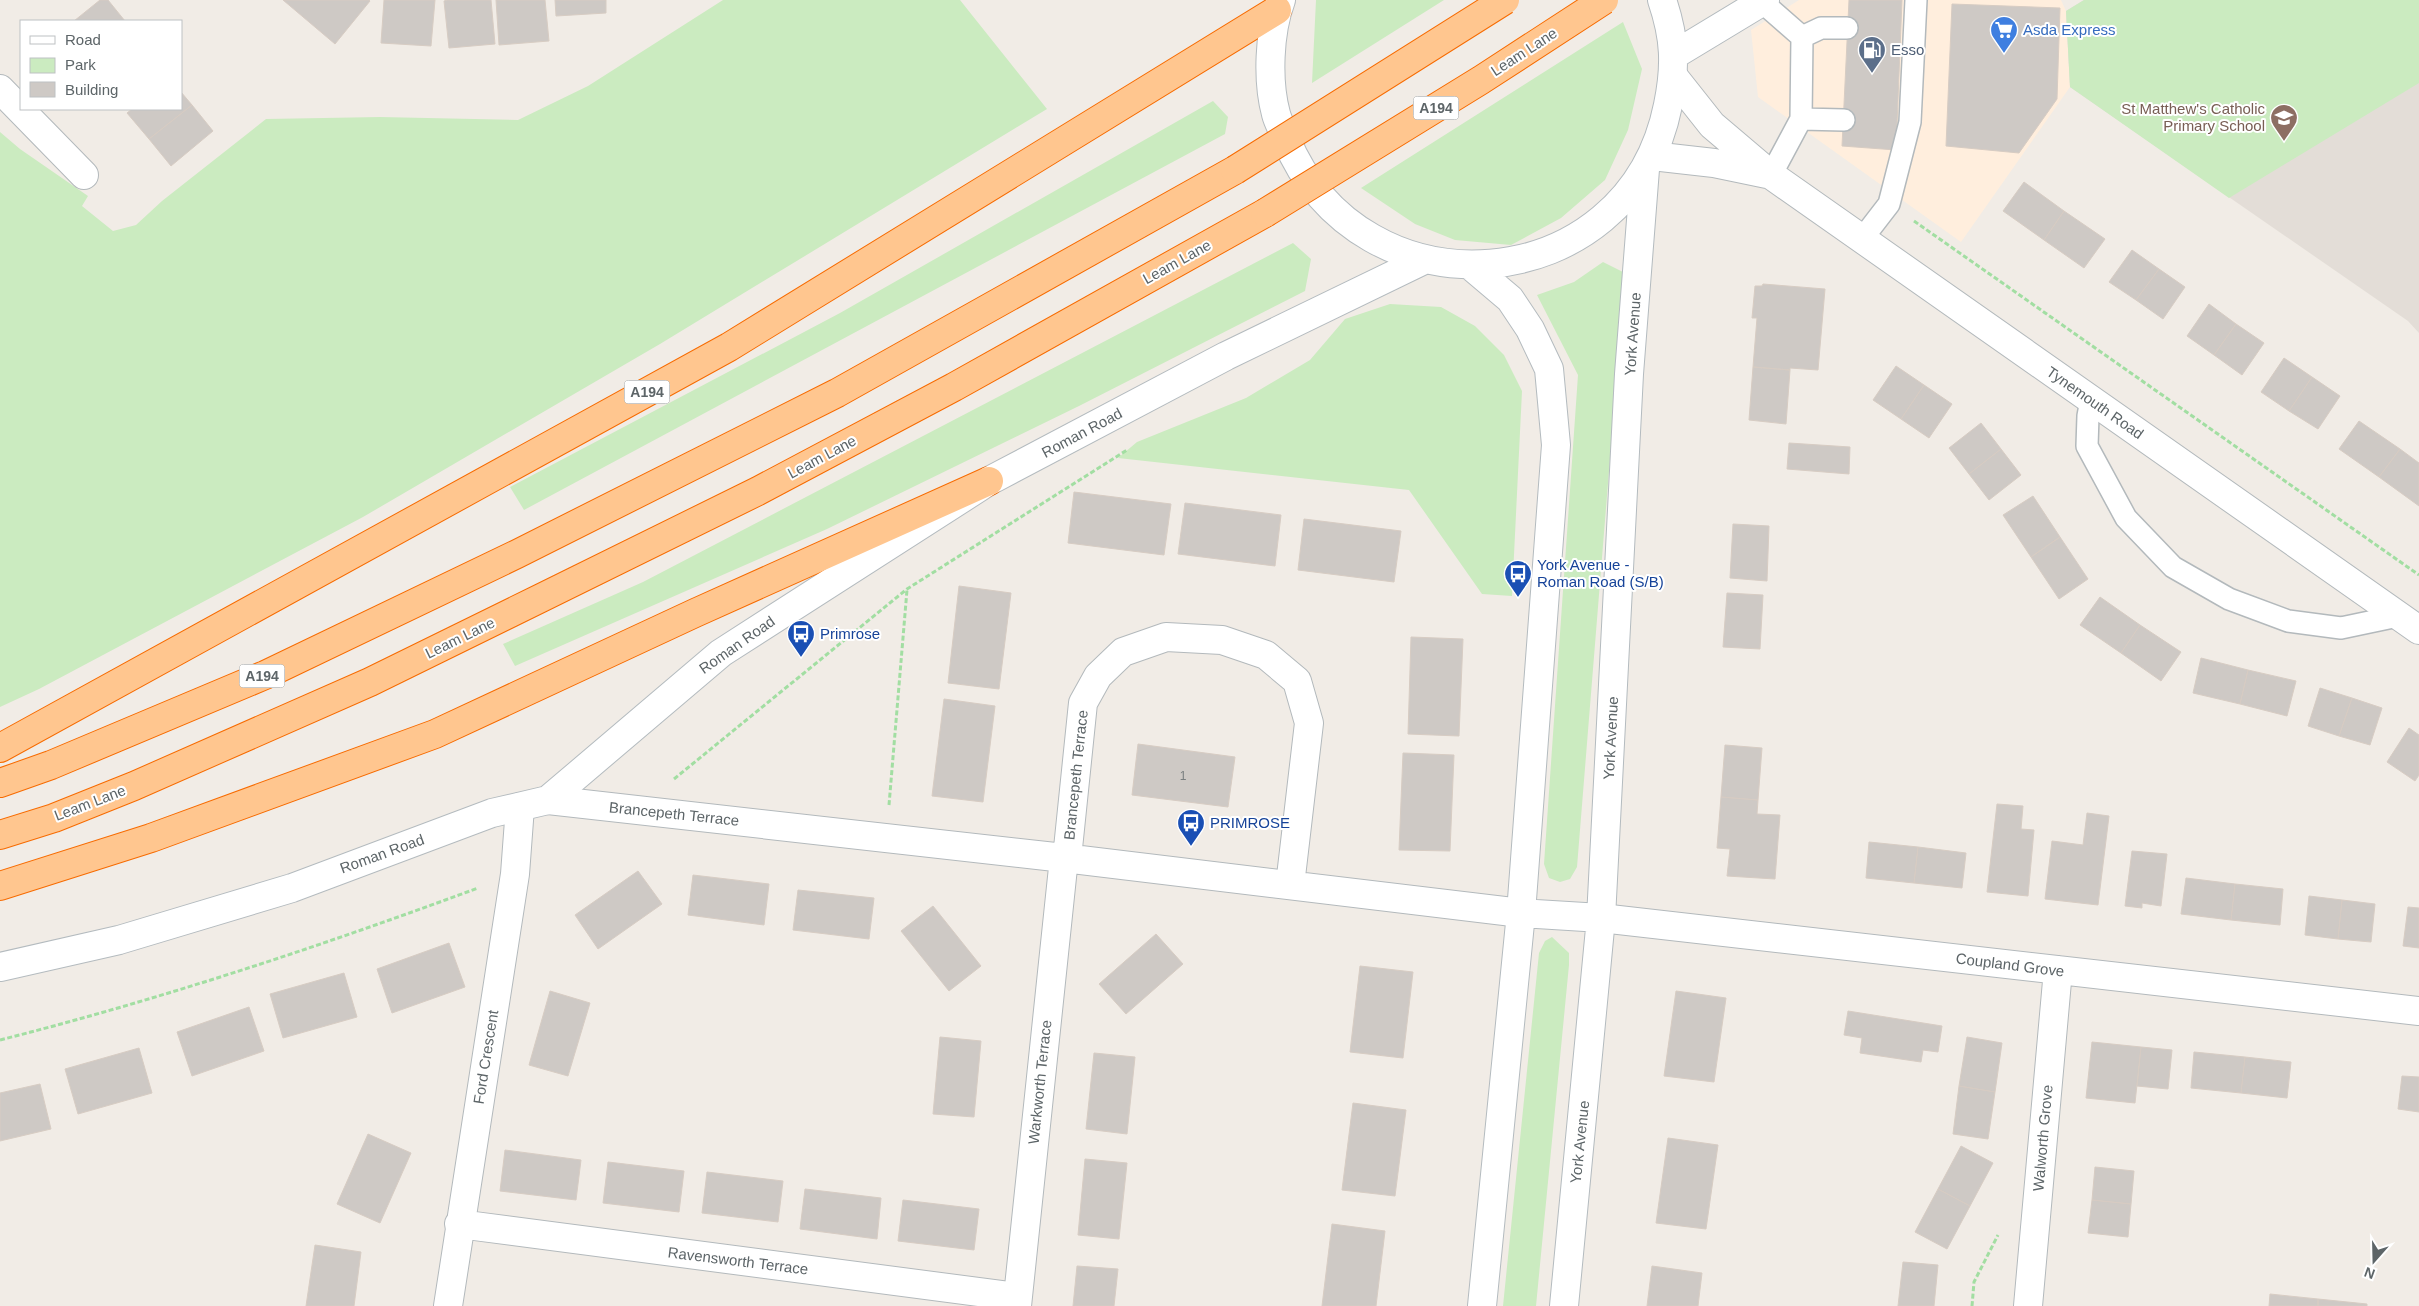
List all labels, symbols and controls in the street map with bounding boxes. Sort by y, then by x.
supermarket icon: Asda Express [1989,15,2019,54]
legend [20,20,182,110]
place label: Asda Express [2023,21,2116,38]
street label: Leam Lane [1488,24,1560,79]
text: Road [65,31,101,48]
fuel station icon: Esso [1857,35,1887,74]
place label: Esso [1891,41,1924,58]
text: Park [65,56,96,73]
text: Building [65,81,118,98]
road number: A194 [1414,96,1458,120]
place label: St Matthew's Catholic Primary School [2121,100,2265,134]
school or university icon: St Matthew's Catholic Primary School [2269,103,2299,142]
street label: Leam Lane [1140,236,1214,287]
street label: York Avenue [1621,292,1644,376]
street label: Tynemouth Road [2044,363,2147,442]
road number: A194 [624,381,670,404]
street label: Roman Road [1039,404,1125,461]
street label: Leam Lane [785,431,859,482]
place label: York Avenue - Roman Road (S/B) [1537,556,1664,590]
bus stop icon: York Avenue - Roman Road (S/B) [1503,559,1533,598]
street label: Roman Road [696,612,778,677]
street label: Leam Lane [422,613,497,662]
bus stop icon: Primrose [786,619,816,658]
place label: Primrose [820,625,880,642]
road number: A194 [240,664,284,688]
street label: York Avenue [1600,696,1621,780]
street label: Brancepeth Terrace [1060,709,1091,841]
house number: 1 [1180,769,1187,783]
street label: Leam Lane [52,781,128,824]
street label: Brancepeth Terrace [608,798,740,829]
bus stop icon: PRIMROSE [1176,808,1206,847]
place label: PRIMROSE [1210,814,1290,831]
street label: Roman Road [337,830,426,877]
street label: Coupland Grove [1955,949,2065,980]
street label: Ford Crescent [470,1008,501,1105]
street label: Warkworth Terrace [1025,1019,1054,1145]
street label: Walworth Grove [2029,1084,2056,1192]
street label: York Avenue [1567,1100,1592,1184]
north arrow [2349,1236,2399,1286]
street label: Ravensworth Terrace [667,1243,809,1278]
text: N [2362,1264,2377,1282]

